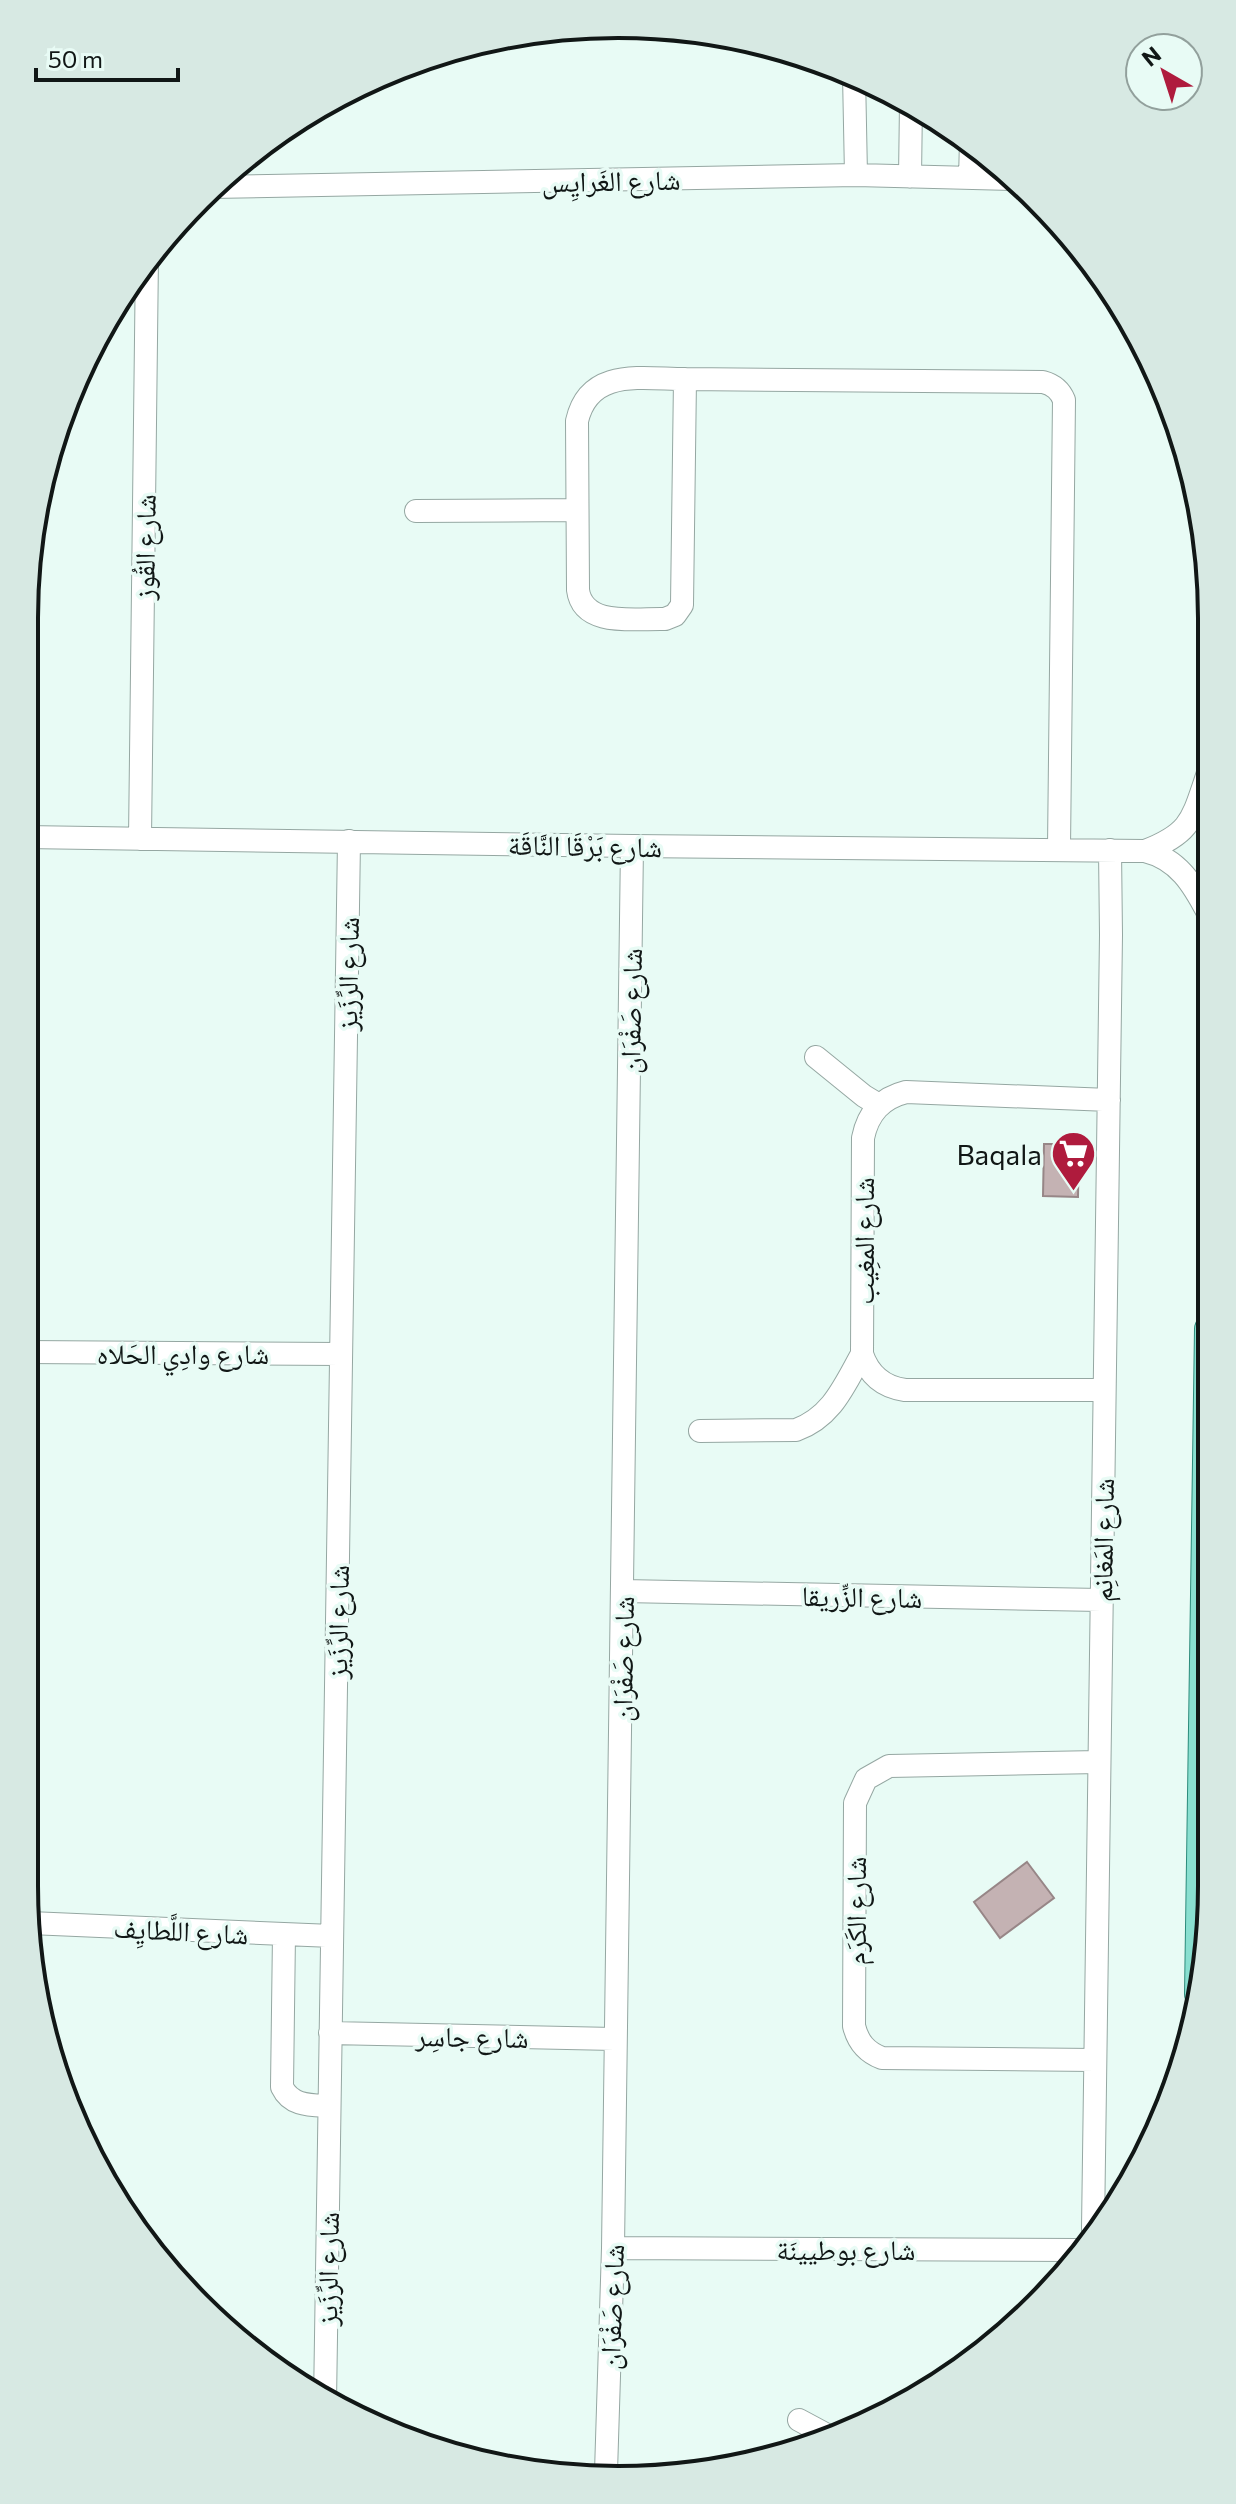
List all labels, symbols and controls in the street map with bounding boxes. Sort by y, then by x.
scale bar [36,32,178,82]
north arrow [1124,32,1204,112]
text: N [1136,40,1166,72]
text: 50 m [48,44,103,73]
street label: شارع الغَرايِس [541,162,681,203]
street label: شارع القُوز [126,494,164,601]
street label: شارع بَرْقَا النَّاقَة [508,827,662,865]
street label: شارع الرِّزَيز [329,917,367,1032]
street label: شارع صَفْرَان [612,948,650,1074]
supermarket icon: Baqala [1049,1130,1097,1193]
place label: Baqala [957,1137,1042,1171]
street label: شارع المغِيب [846,1177,882,1305]
street label: شارع وادِي الحَلاه [97,1336,269,1377]
street label: شارع المَغانِم [1084,1478,1123,1602]
street label: شارع الرِّزَيز [319,1565,357,1680]
street label: شارع الزِّريقا [801,1578,923,1616]
street label: شارع صَفْرَان [604,1596,642,1722]
street label: شارع الكَرَم [838,1856,875,1966]
street label: شارع اللَّطايِف [112,1909,249,1955]
street label: شارع جاسِر [414,2018,529,2056]
street label: شارع الرِّزَيز [309,2212,347,2327]
street label: شارع بوطيينَة [777,2232,915,2268]
street label: شارع صَفْرَان [592,2244,632,2371]

